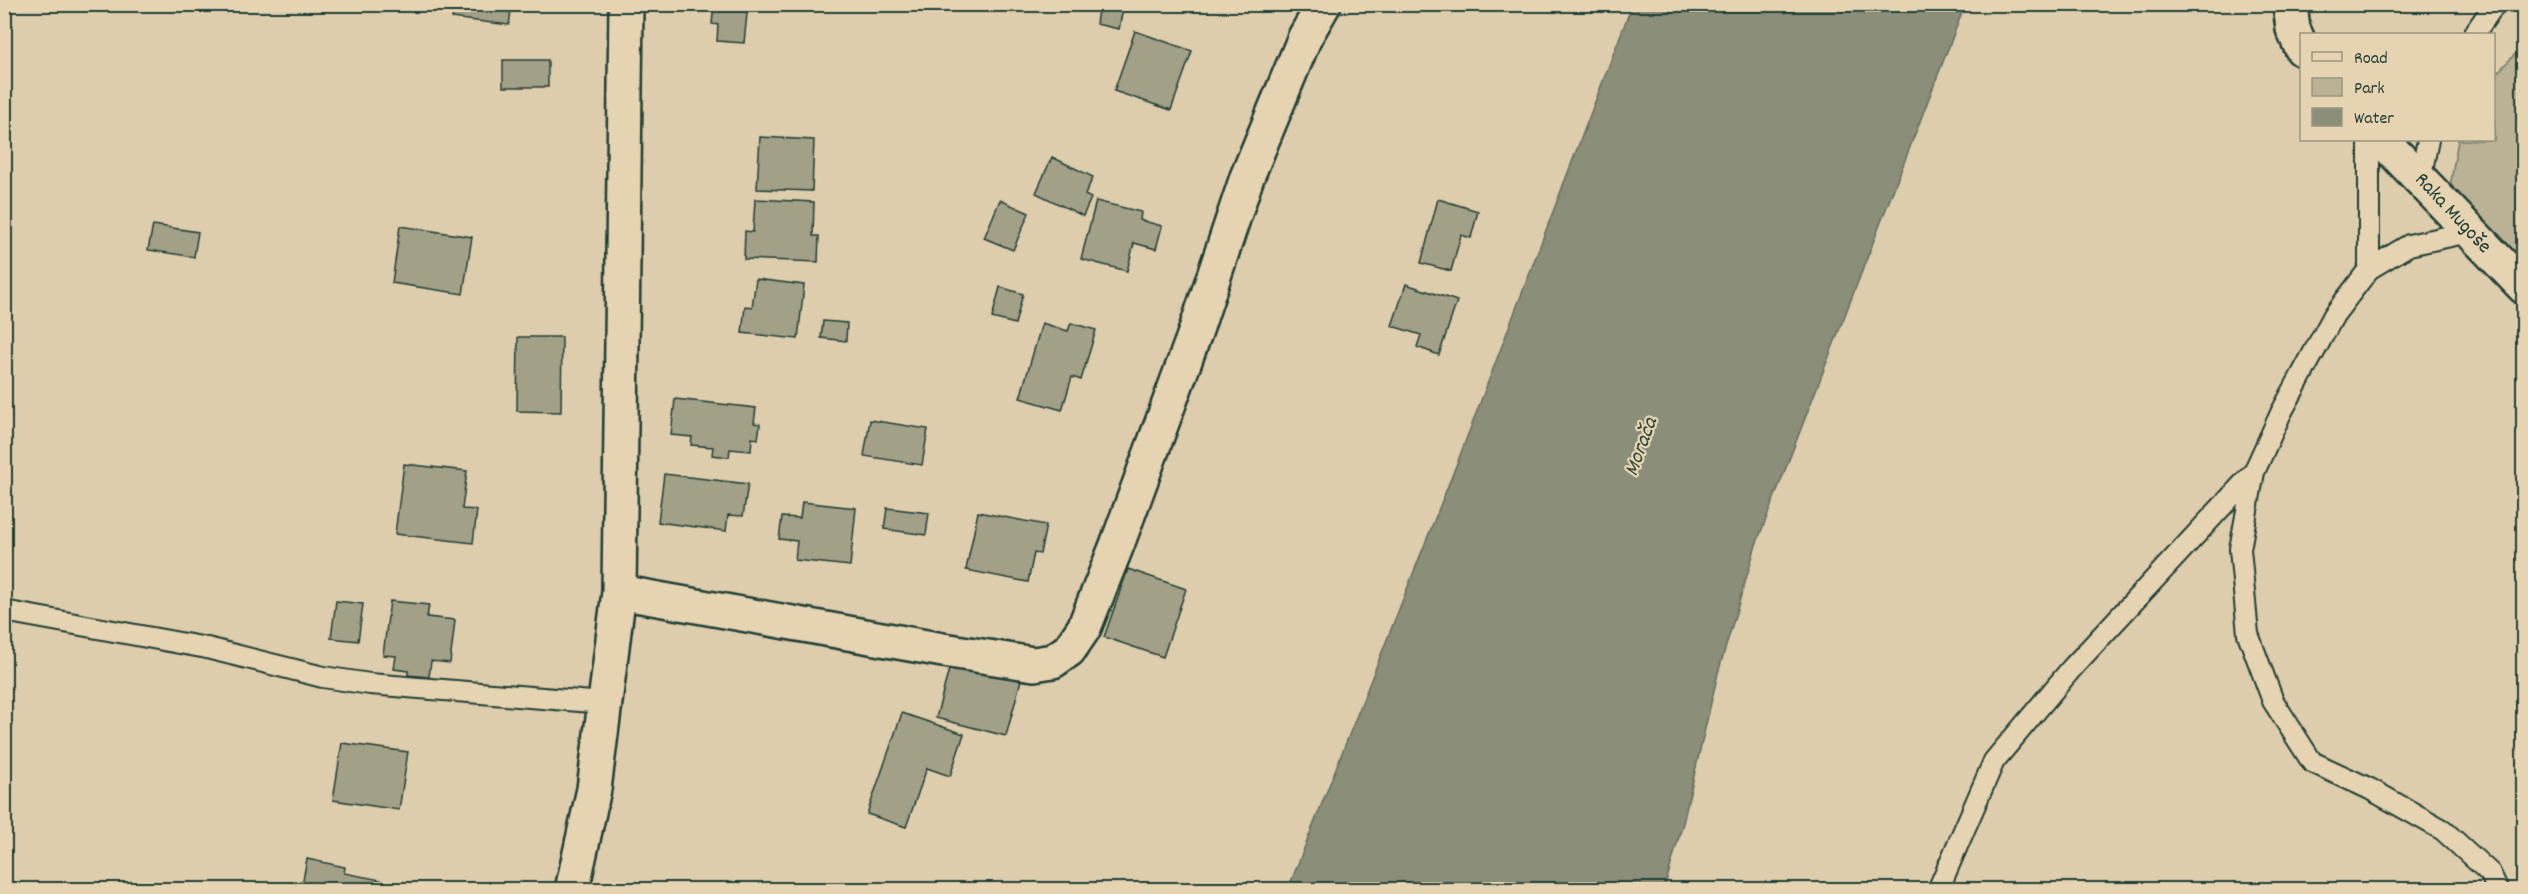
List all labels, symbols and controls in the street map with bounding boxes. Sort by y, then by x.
legend [2300,33,2495,141]
text: Road [2354,47,2388,72]
text: Park [2354,77,2385,102]
text: Water [2354,107,2394,132]
street label: Raka Mugoše [2406,167,2498,261]
water label: Morača [1617,412,1667,481]

